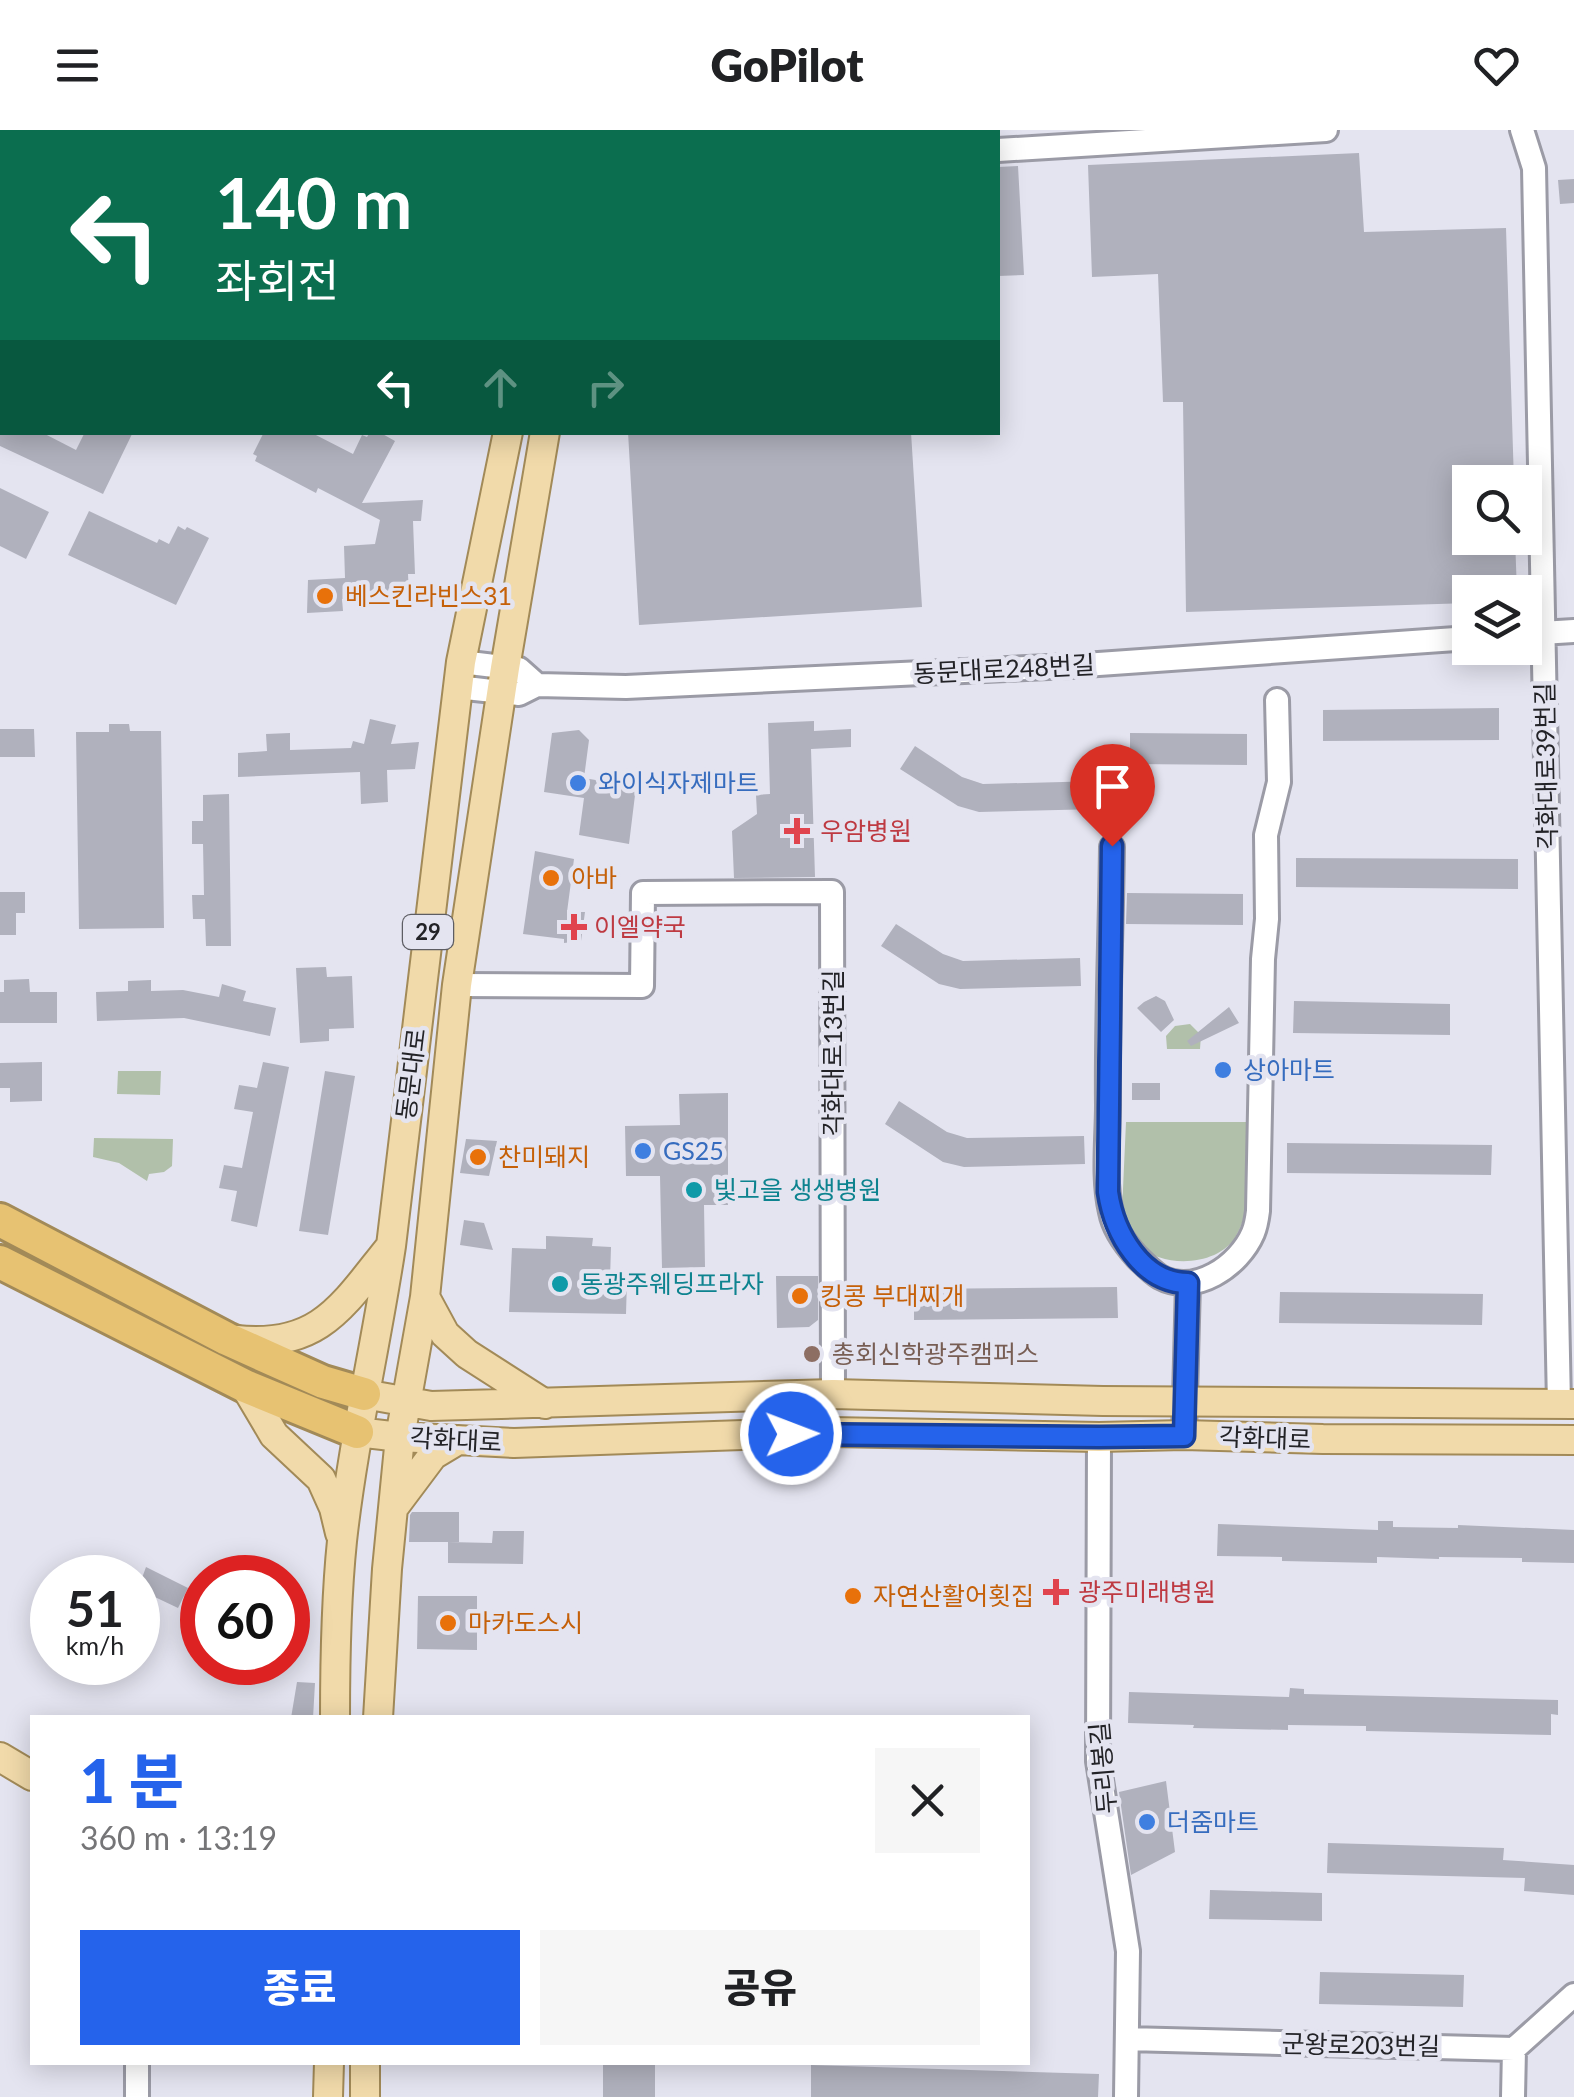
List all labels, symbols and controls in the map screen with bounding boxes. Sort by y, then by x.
icon: menu [50,38,105,93]
text: GoPilot [711,38,863,92]
icon: heart [1469,38,1524,93]
text: 140 m [215,160,412,244]
icon: left [50,170,180,300]
text: 좌회전 [215,253,339,307]
icon: left [368,360,423,415]
icon: ahead [473,360,528,415]
icon: right [578,360,633,415]
map controls [1452,465,1542,665]
button: search [1452,465,1542,555]
button: layers [1452,575,1542,665]
place label: 베스킨라빈스31 [345,580,512,610]
marker: 베스킨라빈스31 [314,585,336,607]
street label: 동문대로248번길 [913,648,1095,688]
street label: 각화대로39번길 [1529,682,1561,850]
pin [1070,744,1155,847]
icon: arrive [1085,759,1140,814]
place label: 와이식자제마트 [598,767,759,797]
marker: 와이식자제마트 [567,772,589,794]
place label: 우암병원 [820,815,912,845]
marker: 우암병원 [784,818,810,844]
place label: 아바 [571,862,617,892]
marker: 아바 [540,867,562,889]
place label: 이엘약국 [594,911,686,941]
road number: 29 [403,915,453,949]
marker: 이엘약국 [563,916,585,938]
street label: 각화대로13번길 [817,969,847,1137]
street label: 동문대로 [390,1026,431,1121]
place label: 상아마트 [1243,1054,1335,1084]
marker: 상아마트 [1212,1059,1234,1081]
place label: GS25 [663,1135,724,1165]
marker: GS25 [632,1140,654,1162]
place label: 찬미돼지 [498,1141,590,1171]
marker: 찬미돼지 [467,1146,489,1168]
place label: 빛고을 생생병원 [714,1174,881,1204]
marker: 빛고을 생생병원 [683,1179,705,1201]
place label: 동광주웨딩프라자 [580,1268,764,1298]
marker: 동광주웨딩프라자 [549,1273,571,1295]
place label: 킹콩 부대찌개 [820,1280,964,1310]
marker: 킹콩 부대찌개 [789,1285,811,1307]
place label: 총회신학광주캠퍼스 [832,1338,1039,1368]
marker: 총회신학광주캠퍼스 [801,1343,823,1365]
position arrow [739,1382,843,1486]
street label: 각화대로 [1219,1420,1312,1454]
street label: 각화대로 [409,1422,503,1456]
speed limit sign: 60 [180,1555,310,1685]
place label: 광주미래병원 [1078,1576,1216,1606]
text: 51 [66,1578,124,1638]
marker: 광주미래병원 [1043,1579,1069,1605]
place label: 자연산활어횟집 [873,1580,1034,1610]
marker: 자연산활어횟집 [842,1585,864,1607]
place label: 마카도스시 [468,1607,583,1637]
marker: 마카도스시 [437,1612,459,1634]
text: km/h [66,1630,124,1660]
street label: 두리봉길 [1083,1721,1121,1815]
text: 1 분 [80,1744,184,1816]
button: close [875,1748,980,1853]
place label: 더줌마트 [1167,1806,1259,1836]
marker: 더줌마트 [1136,1811,1158,1833]
text: 360 m · 13:19 [80,1818,277,1857]
button: 종료 [80,1930,520,2045]
button: 공유 [540,1930,980,2045]
street label: 군왕로203번길 [1282,2028,1441,2060]

